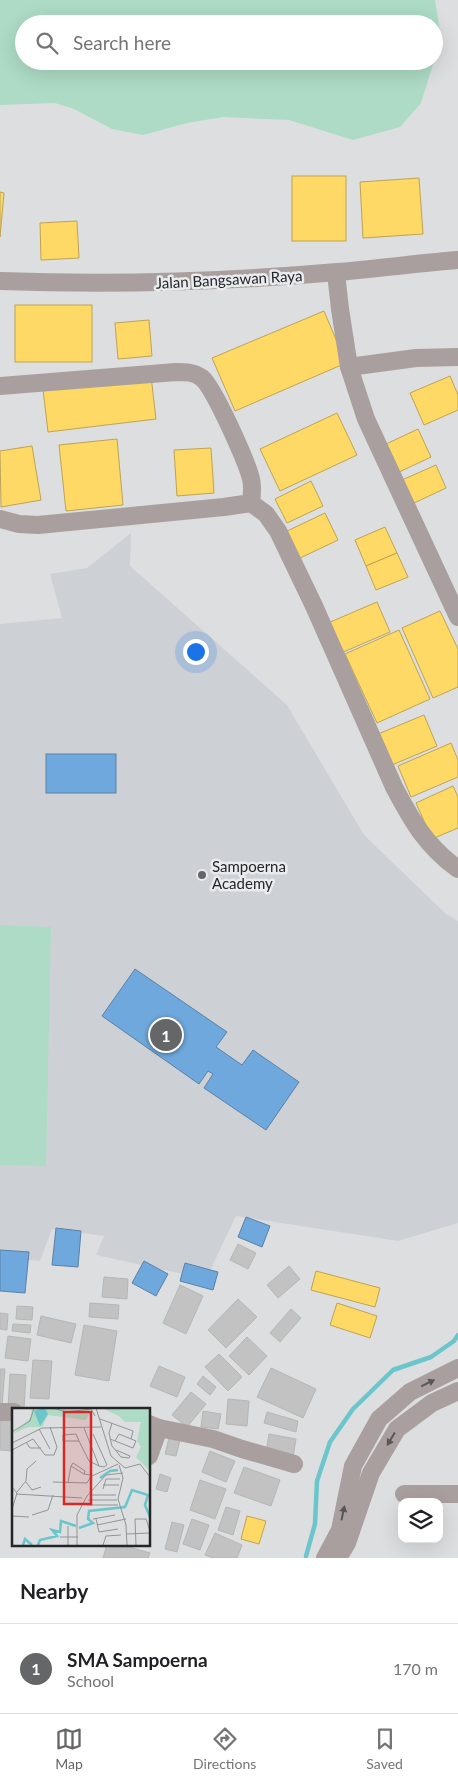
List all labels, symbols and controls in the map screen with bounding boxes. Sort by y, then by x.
search box [15,15,443,70]
icon: search [33,29,61,57]
text: Search here [73,31,171,54]
street label: Jalan Bangsawan Raya [155,266,303,292]
your location [183,639,209,665]
place label: Sampoerna Academy [212,857,286,892]
marker: Sampoerna Academy [196,869,208,881]
pin: 1 [150,1016,182,1054]
one-way arrow [420,1379,435,1388]
inset map [12,1408,150,1546]
one-way arrow [387,1433,396,1446]
map controls [398,1498,443,1543]
button: layers [398,1498,443,1543]
one-way arrow [339,1505,347,1521]
text: Nearby [20,1578,88,1603]
text: SMA Sampoerna [67,1648,208,1671]
text: 1 [31,1659,41,1678]
text: 170 m [393,1659,438,1678]
text: School [67,1671,114,1690]
tab: Map [55,1725,83,1772]
tab: Directions [193,1725,256,1772]
tab: Saved [366,1725,403,1772]

